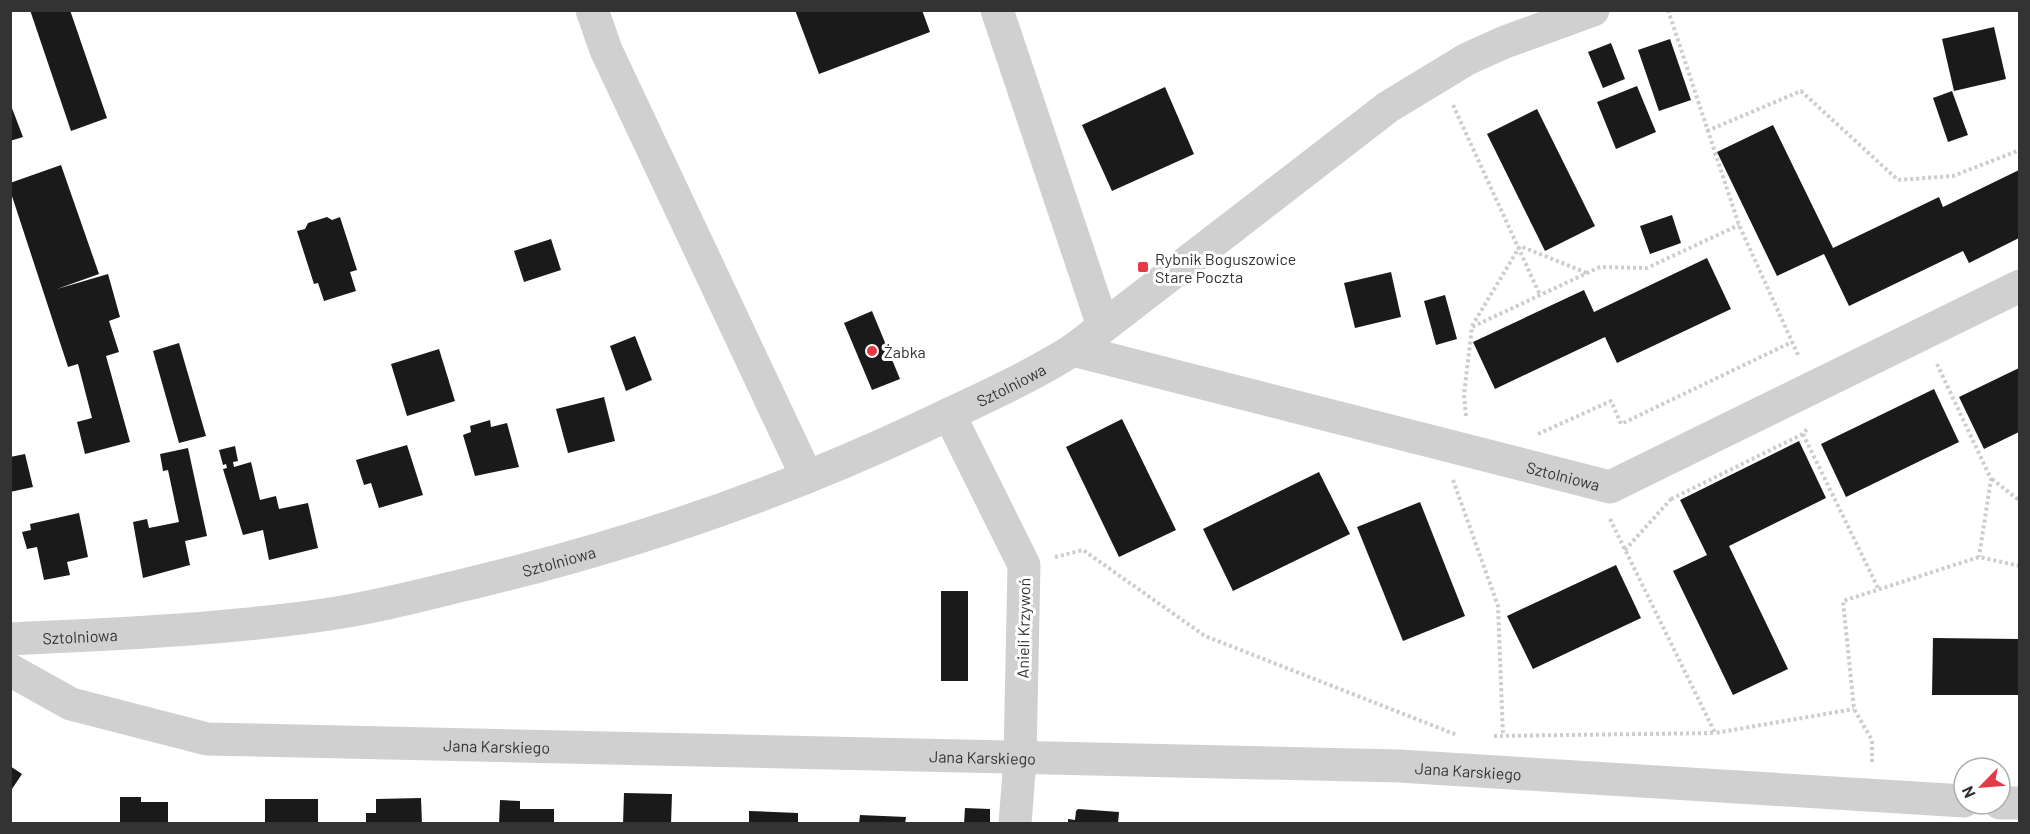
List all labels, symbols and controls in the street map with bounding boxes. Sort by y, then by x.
place label: Rybnik Boguszowice Stare Poczta [1155,249,1296,286]
marker: Rybnik Boguszowice Stare Poczta [1136,260,1150,274]
place label: Żabka [884,342,926,361]
marker: Żabka [865,344,879,358]
street label: Sztolniowa [973,359,1049,410]
street label: Sztolniowa [1525,457,1602,494]
street label: Sztolniowa [520,541,597,580]
street label: Anieli Krzywoń [1013,578,1033,678]
street label: Sztolniowa [42,624,118,647]
street label: Jana Karskiego [443,735,550,756]
street label: Jana Karskiego [929,746,1036,767]
north arrow [1952,756,2012,816]
street label: Jana Karskiego [1414,758,1522,783]
text: N [1957,784,1979,801]

